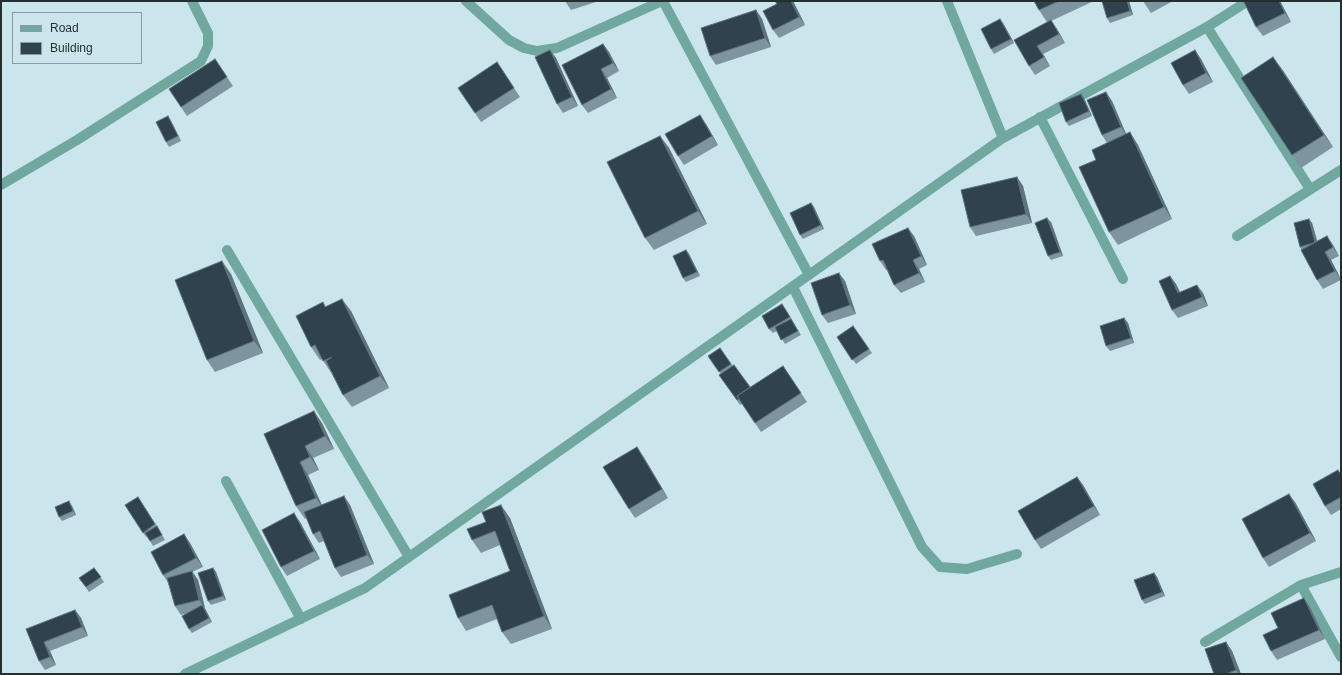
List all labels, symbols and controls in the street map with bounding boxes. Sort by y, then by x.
legend [12,12,142,64]
text: Road [50,21,79,35]
text: Building [50,41,93,55]

